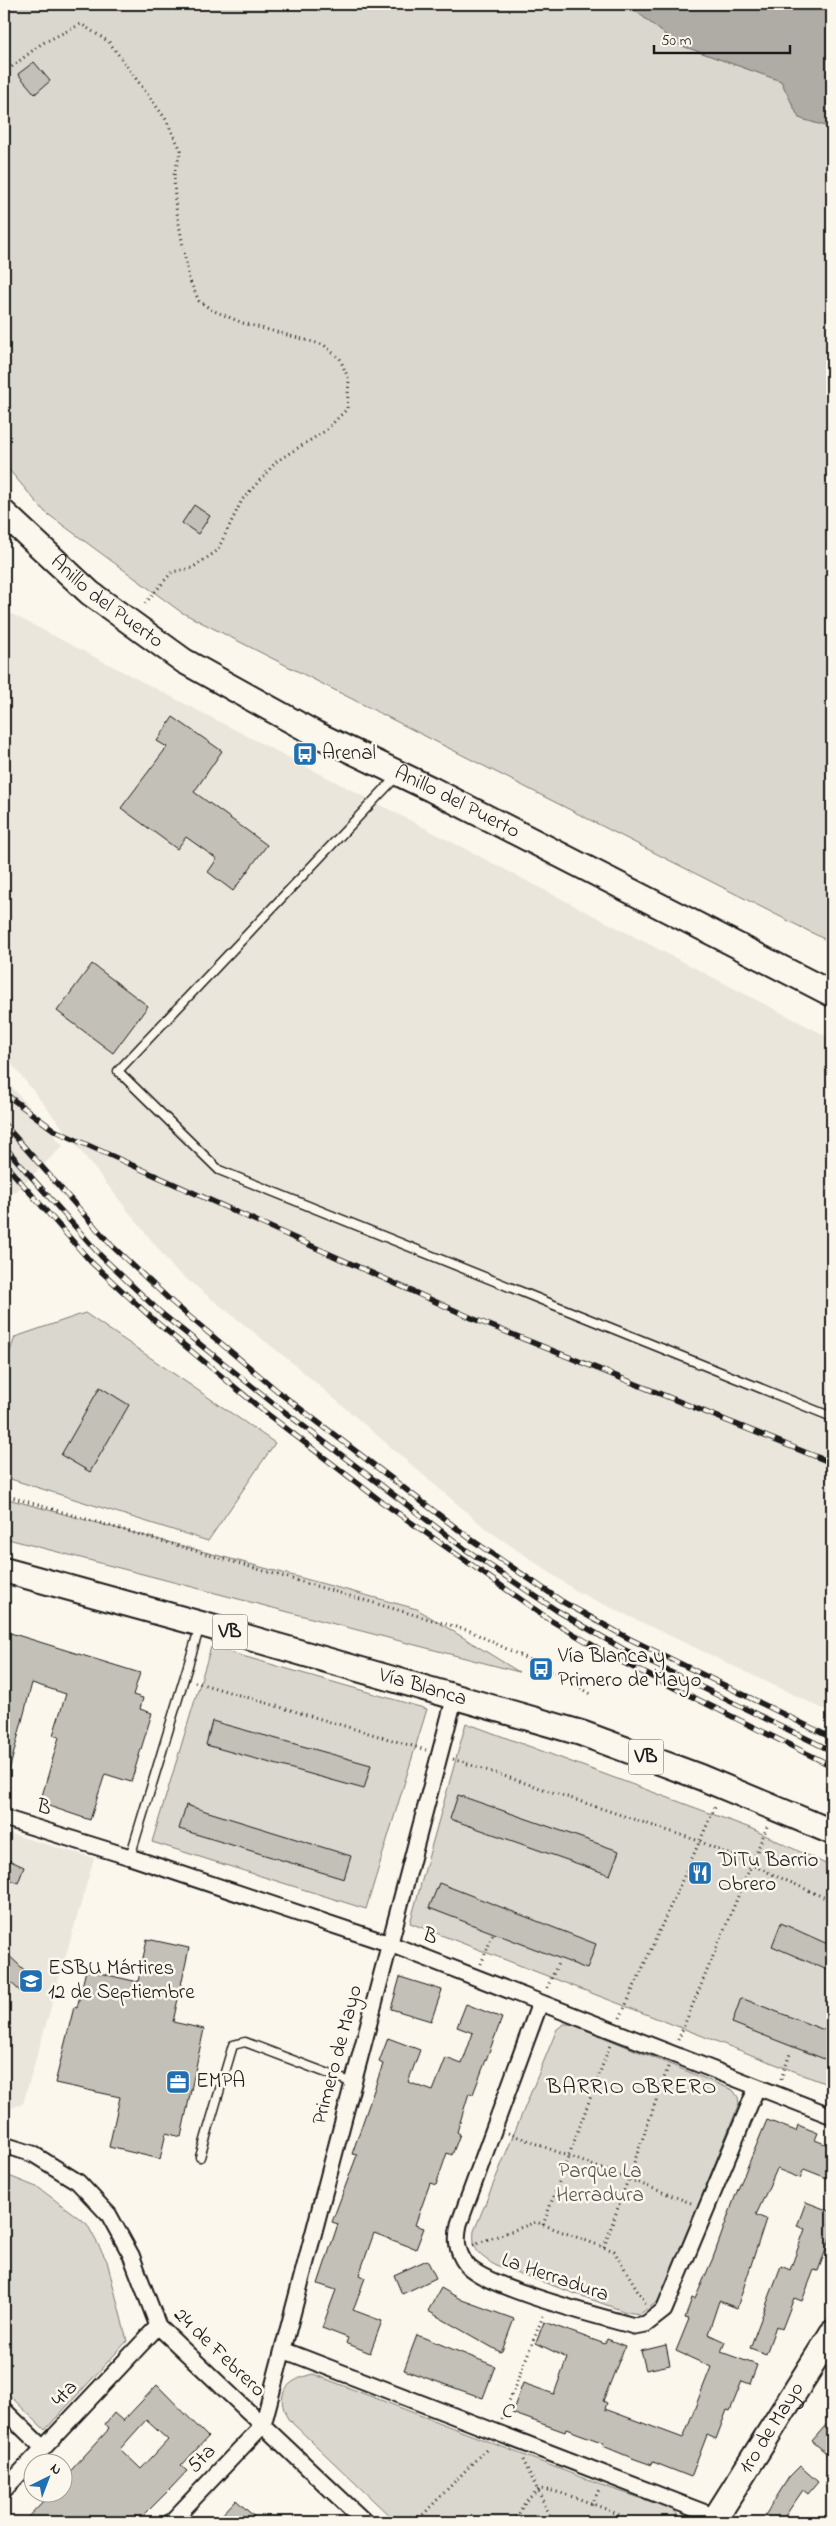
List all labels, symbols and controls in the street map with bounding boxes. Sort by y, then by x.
scale bar [654,22,790,54]
text: 50 m [661,30,692,52]
street label: Anillo del Puerto [43,548,169,656]
place label: Arenal [322,739,376,769]
bus stop icon: Arenal [292,741,318,767]
street label: Anillo del Puerto [389,758,525,847]
road number: VB [212,1614,248,1650]
place label: Vía Blanca y Primero de Mayo [557,1642,701,1698]
bus stop icon: Vía Blanca y Primero de Mayo [528,1656,554,1682]
street label: Vía Blanca [374,1661,470,1714]
road number: VB [628,1740,664,1774]
street label: B [32,1791,55,1824]
place label: DiTu Barrio Obrero [717,1846,818,1900]
restaurant icon: DiTu Barrio Obrero [687,1860,713,1886]
street label: B [417,1920,442,1954]
place label: ESBU Mártires 12 de Septiembre [48,1954,195,2008]
school or university icon: ESBU Mártires 12 de Septiembre [18,1968,44,1994]
street label: Primero de Mayo [305,1982,373,2129]
place label: EMPA [196,2067,245,2097]
office icon: EMPA [165,2069,191,2095]
district label: BARRIO OBRERO [546,2072,717,2104]
park label: Parque La Herradura [556,2157,644,2211]
street label: La Herradura [497,2246,613,2310]
street label: 24 de Febrero [166,2301,272,2405]
street label: 4ta [45,2374,85,2414]
street label: 1ro de Mayo [732,2376,812,2480]
street label: C [497,2396,519,2428]
street label: 5ta [181,2438,223,2480]
north arrow [22,2454,72,2504]
text: N [45,2458,66,2480]

